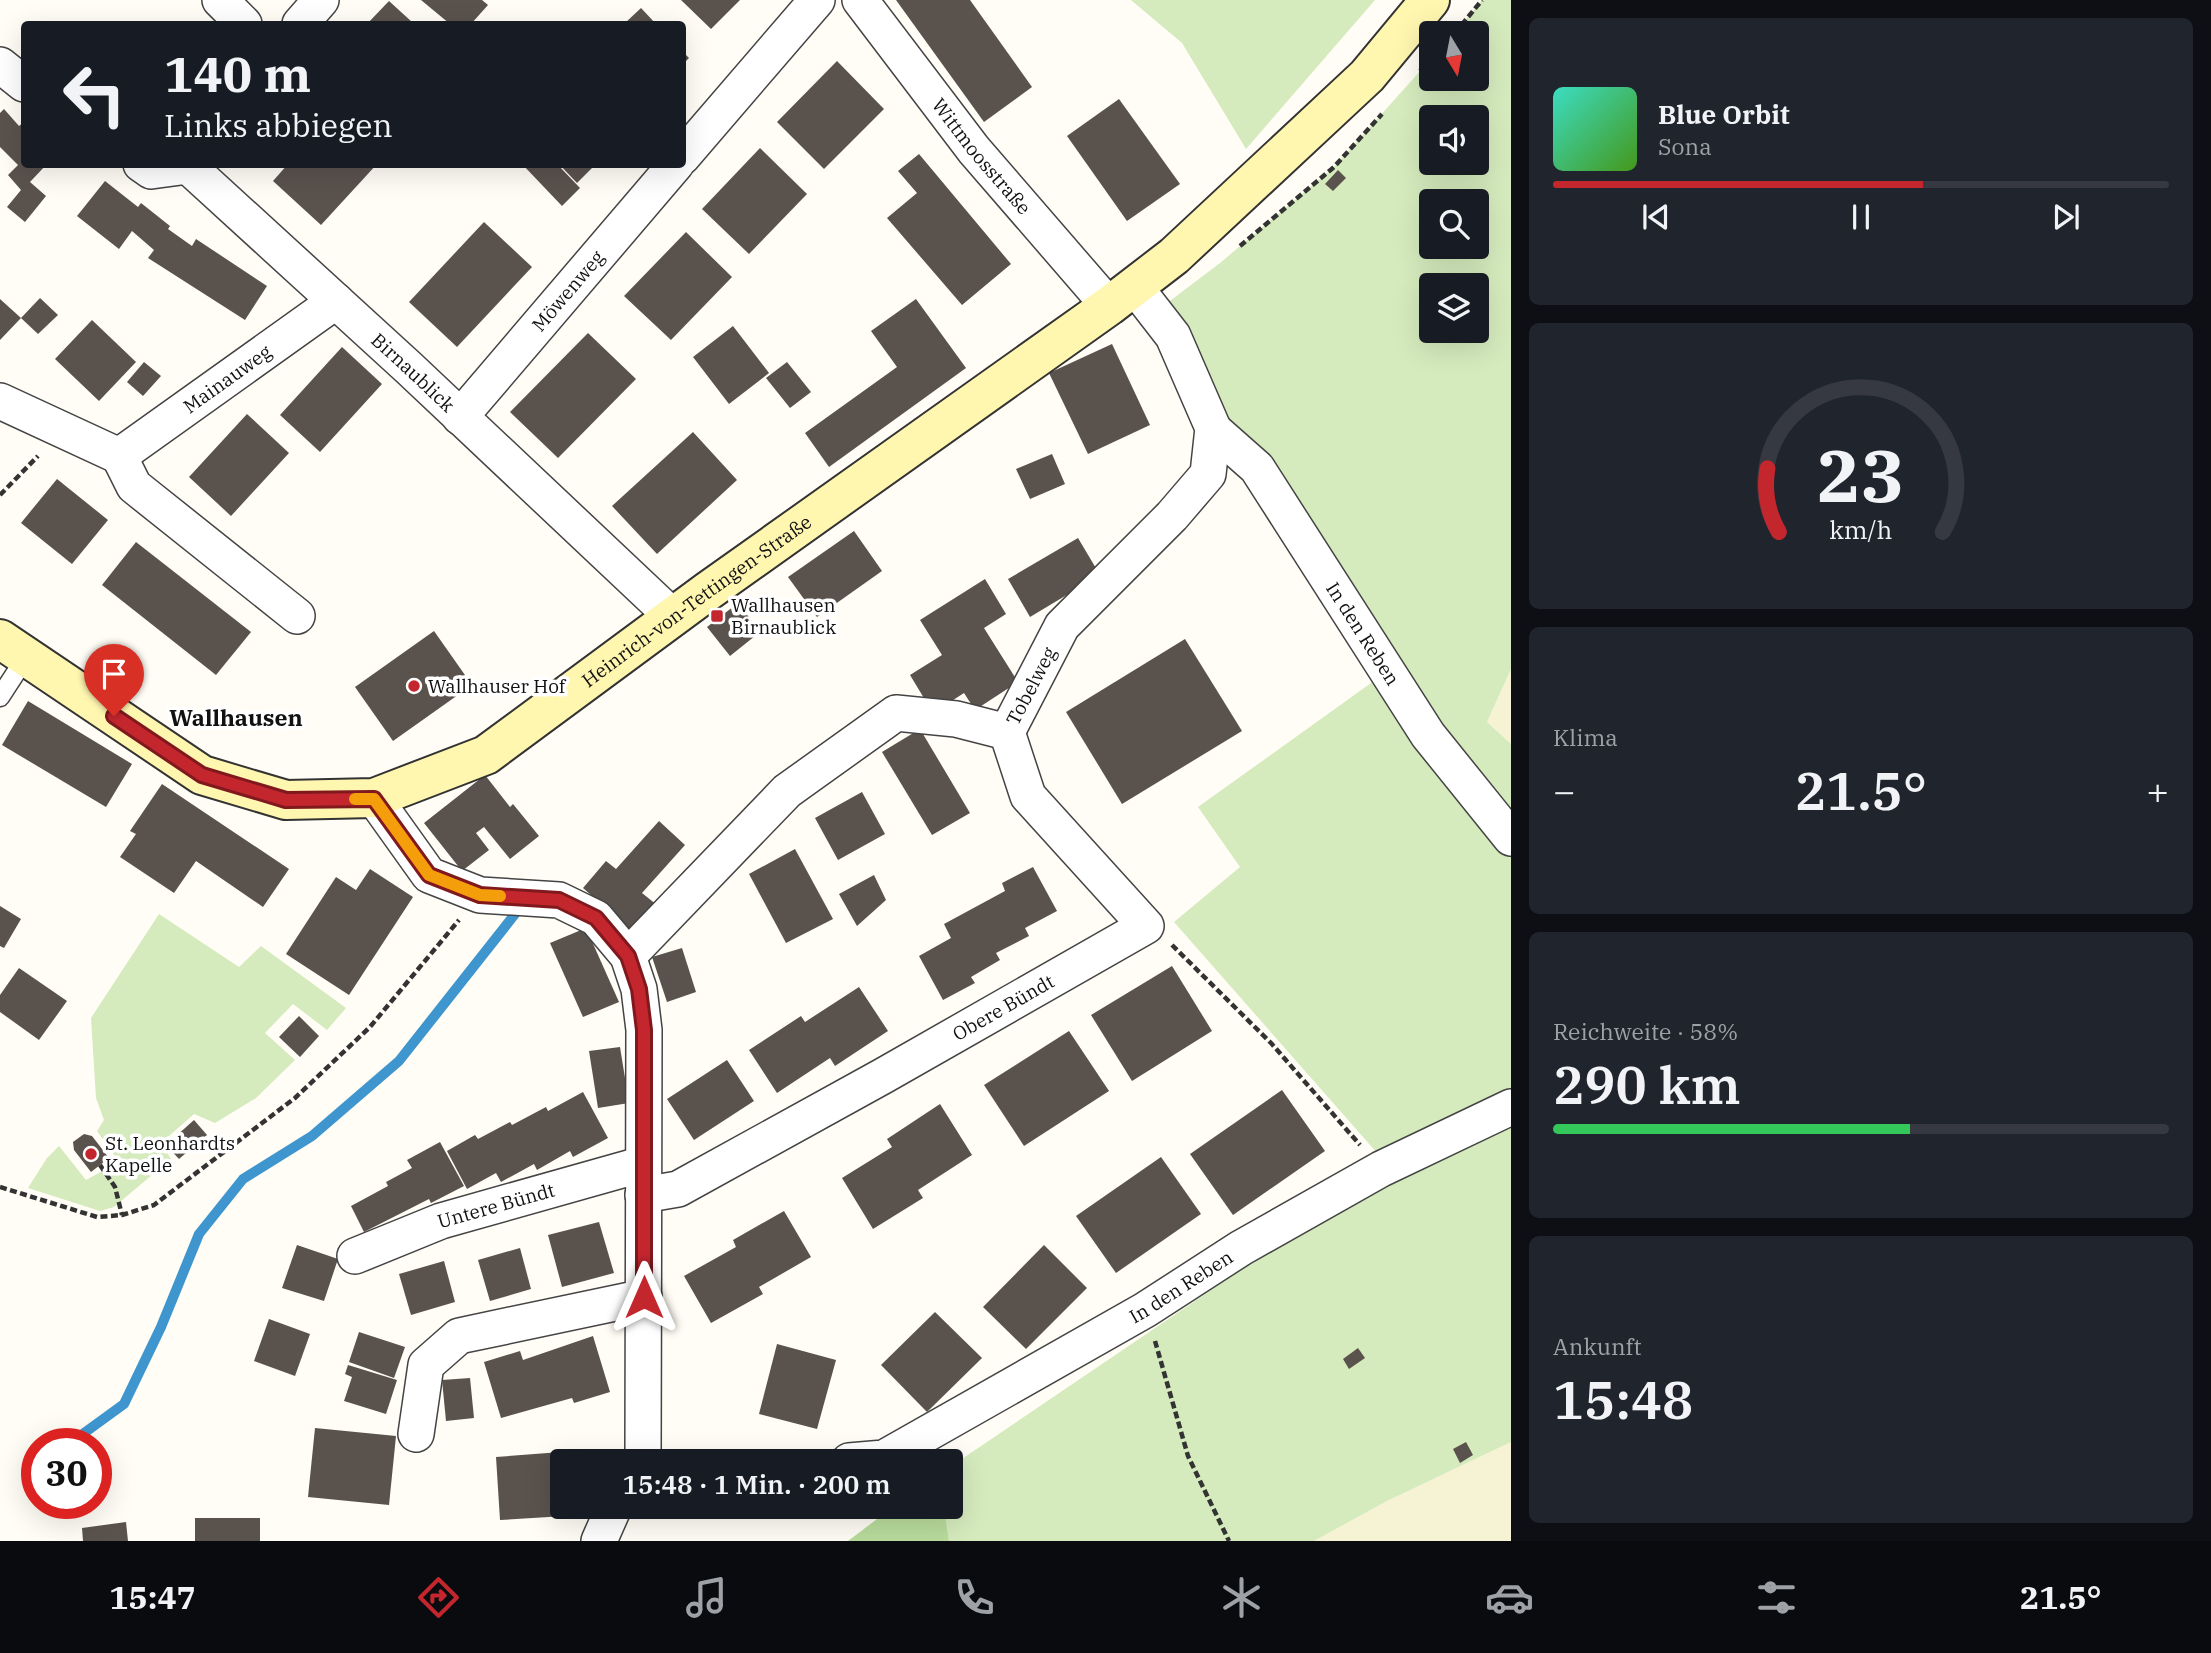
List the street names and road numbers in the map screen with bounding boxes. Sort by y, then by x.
street label: Wittmoosstraße [927,93,1036,219]
street label: Möwenweg [526,245,610,336]
street label: Birnaublick [366,328,460,417]
street label: Mainauweg [179,339,276,418]
street label: Heinrich-von-Tettingen-Straße [577,509,816,692]
street label: In den Reben [1321,577,1405,690]
street label: Tobelweg [1001,642,1061,729]
street label: Obere Bündt [948,969,1059,1046]
street label: Untere Bündt [435,1177,558,1233]
street label: In den Reben [1125,1245,1237,1328]

